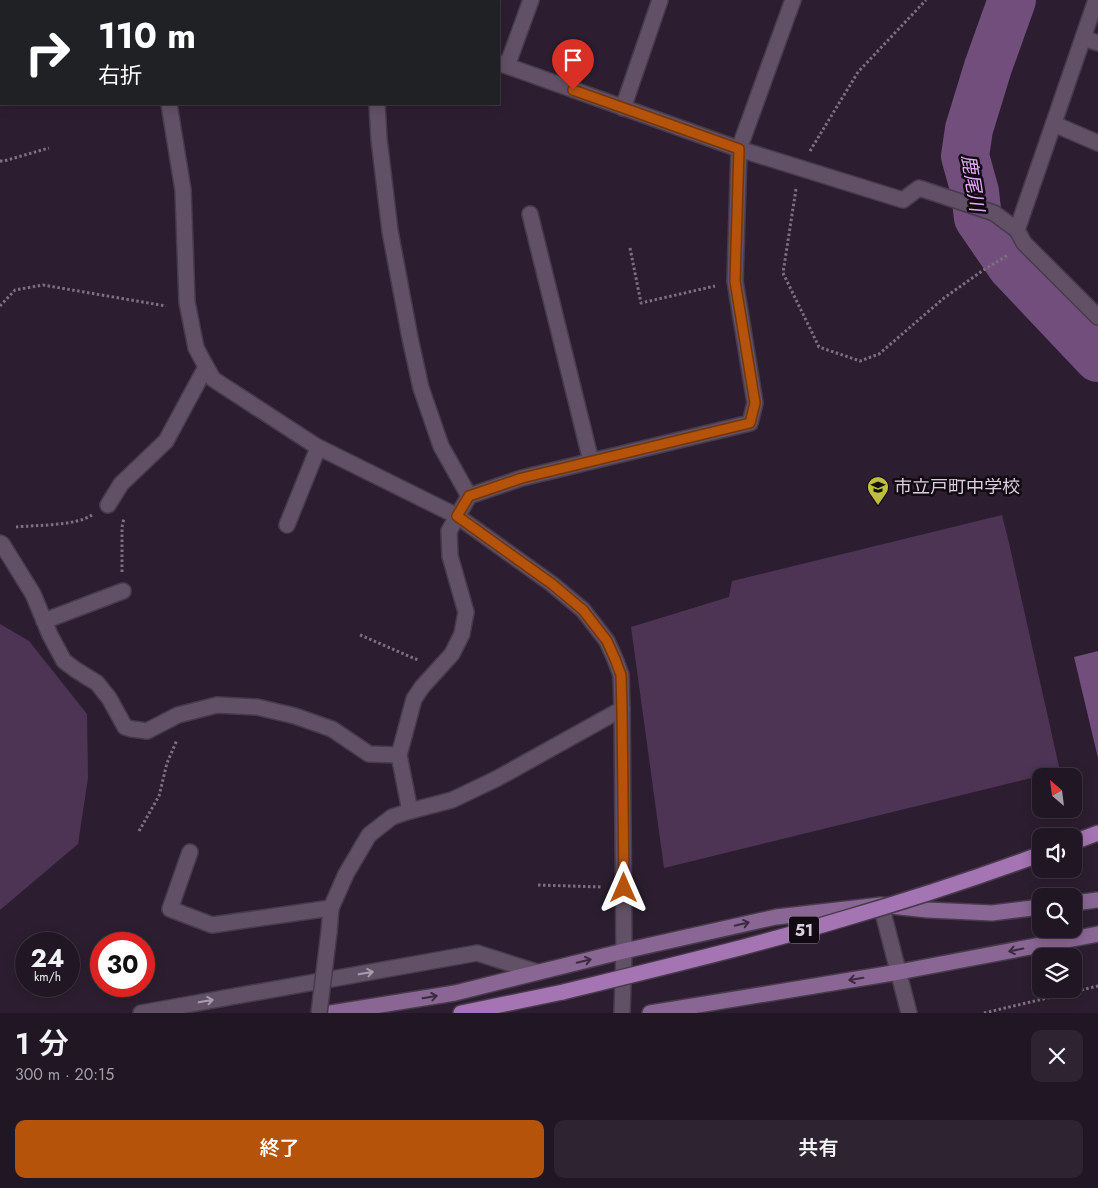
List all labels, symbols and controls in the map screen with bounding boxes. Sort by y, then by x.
text: 110 m [98,11,196,61]
icon: right [15,20,80,85]
pin [552,39,594,90]
icon: arrive [559,46,587,74]
text: 右折 [98,59,142,91]
water label: 鹿尾川 [955,153,991,215]
place label: 市立戸町中学校 [894,474,1020,500]
school or university icon: 市立戸町中学校 [866,475,890,506]
north arrow [1032,768,1082,818]
map controls [1032,768,1082,998]
button: sound [1032,828,1082,878]
position arrow [597,861,649,913]
button: search [1032,888,1082,938]
road number: 51 [789,916,819,944]
one-way arrow [734,919,750,928]
speed limit sign: 30 [90,932,155,997]
text: 24 [31,940,64,976]
one-way arrow [1008,946,1024,955]
button: layers [1032,948,1082,998]
one-way arrow [576,956,592,965]
one-way arrow [358,967,374,977]
text: km/h [34,968,61,986]
one-way arrow [848,975,864,985]
one-way arrow [422,991,438,1001]
one-way arrow [198,996,214,1006]
text: 1 分 [15,1022,69,1065]
button: close [1031,1030,1083,1082]
text: 300 m · 20:15 [15,1063,114,1086]
button: 終了 [15,1120,544,1178]
button: 共有 [554,1120,1083,1178]

